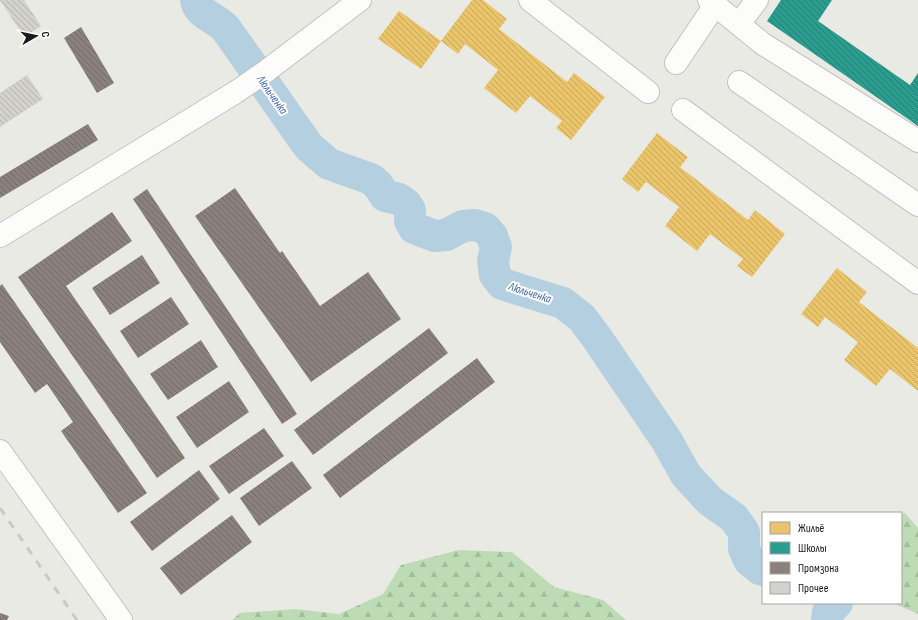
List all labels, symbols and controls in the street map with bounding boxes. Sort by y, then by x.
north arrow [16,16,56,56]
text: С [39,31,52,39]
water label: Люльченка [253,72,291,117]
water label: Люльченка [506,279,553,307]
legend [762,512,902,604]
text: Жильё [798,521,825,536]
text: Школы [798,541,827,556]
text: Промзона [798,561,839,576]
text: Прочее [798,581,829,596]

